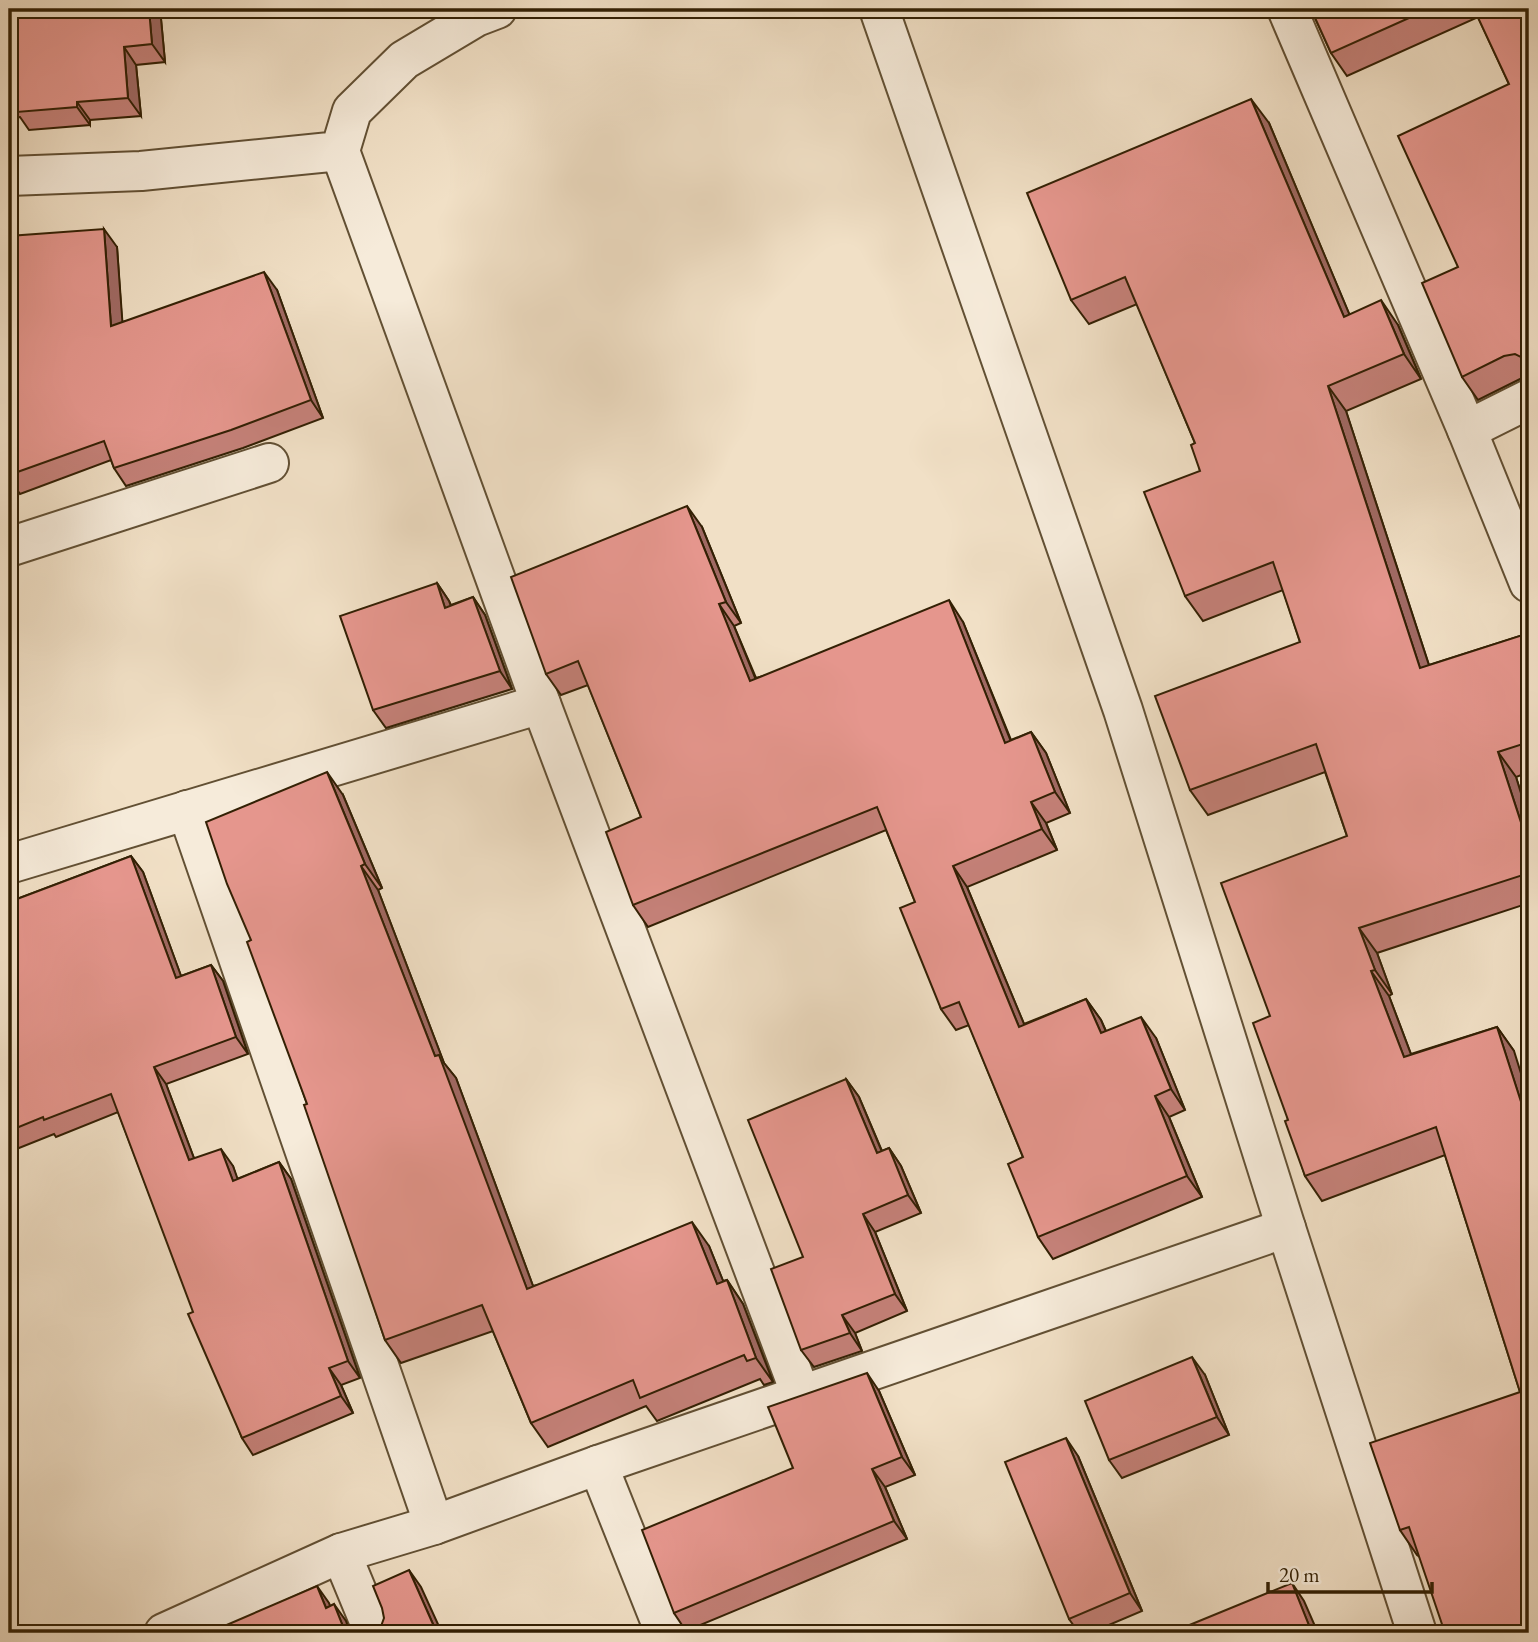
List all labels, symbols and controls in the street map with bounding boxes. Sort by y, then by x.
scale bar [1268,1551,1433,1595]
text: 20 m [1279,1561,1320,1588]

